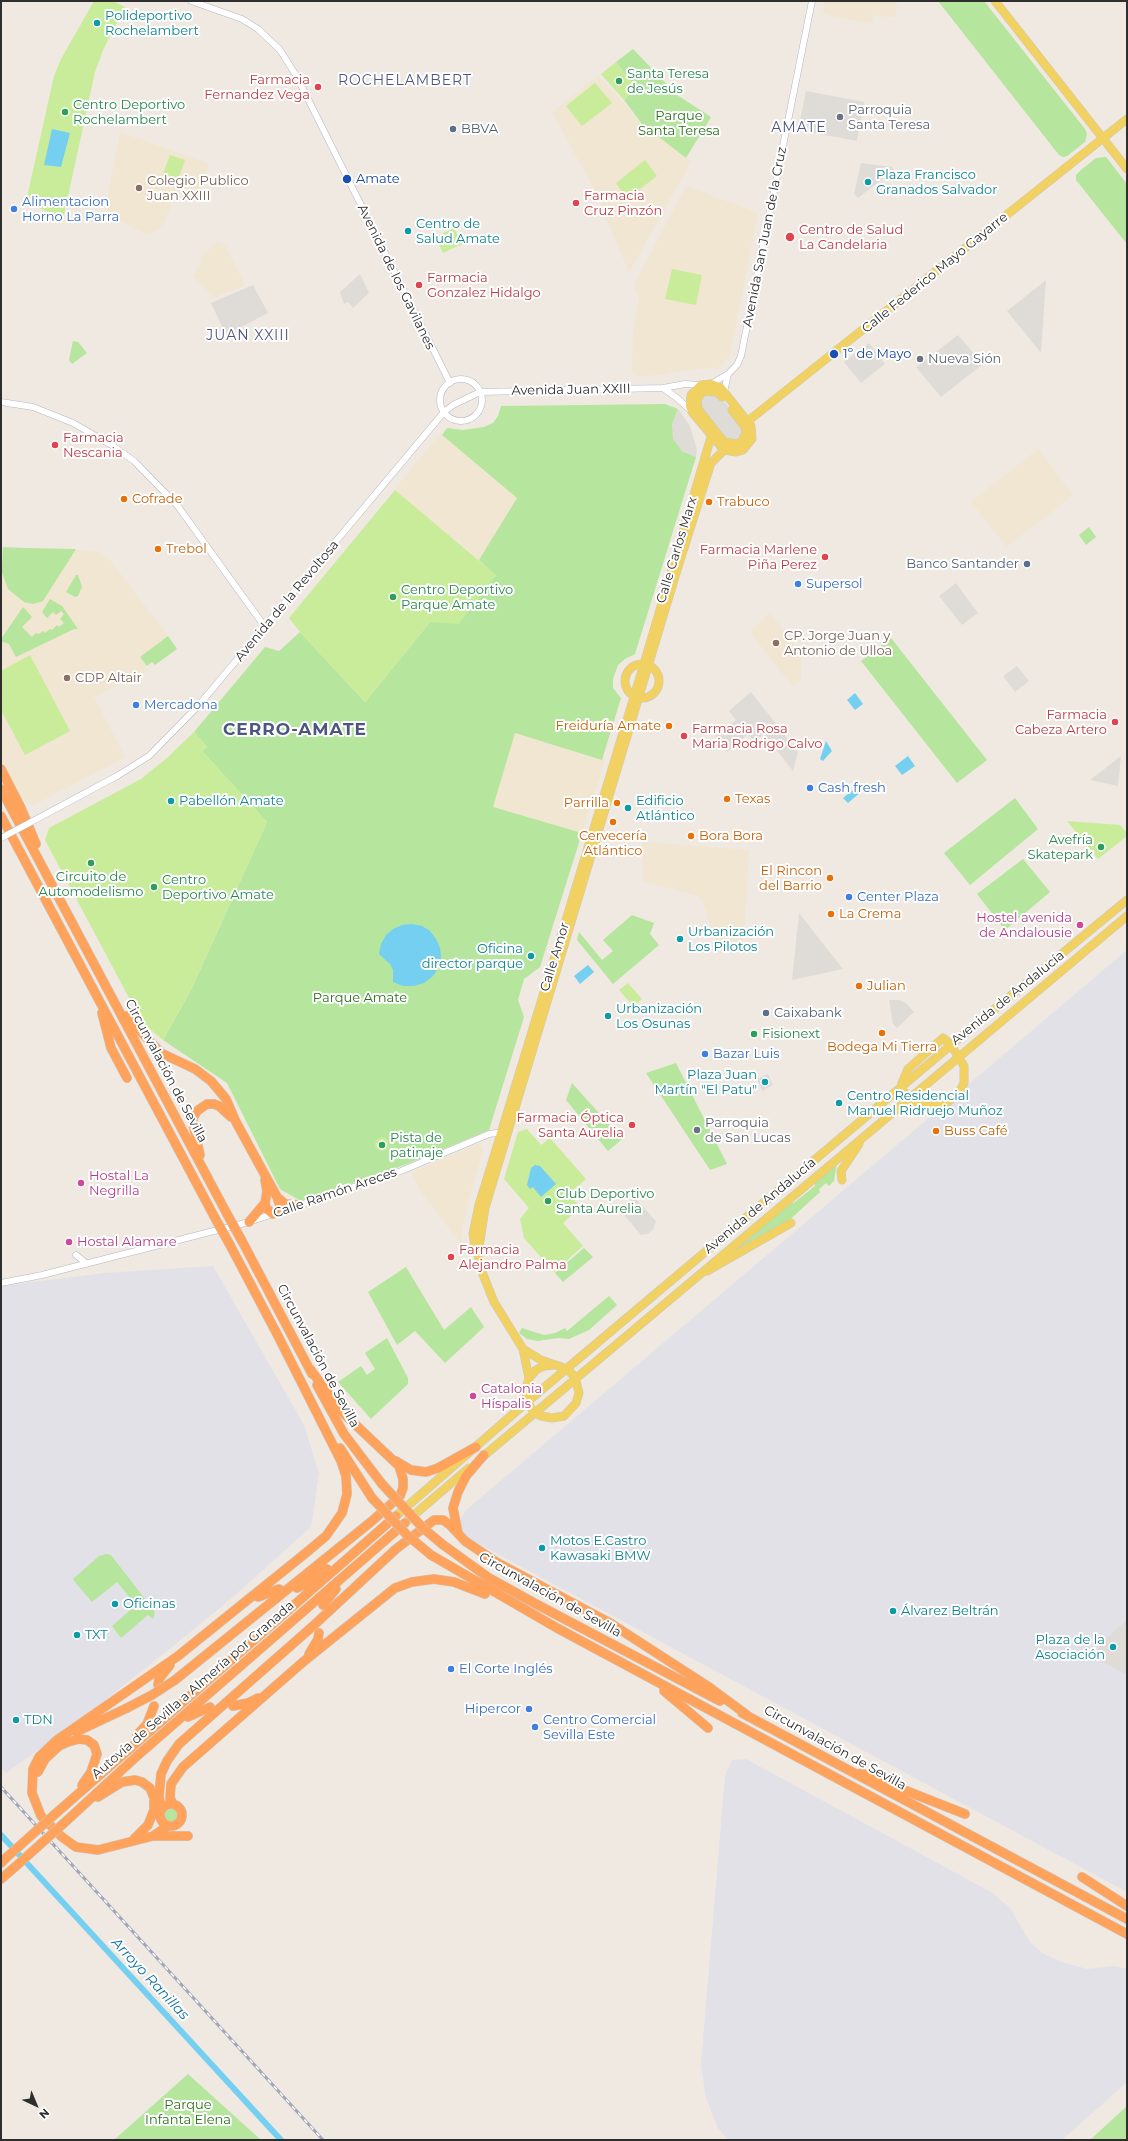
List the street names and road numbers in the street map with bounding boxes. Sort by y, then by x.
street label: Avenida San Juan de la Cruz [740,146,790,328]
street label: Avenida de los Gavilanes [354,202,438,352]
street label: Calle Federico Mayo Gayarre [859,209,1011,337]
street label: Avenida Juan XXIII [511,381,631,399]
street label: Calle Carlos Marx [653,495,701,605]
street label: Avenida de la Revoltosa [232,537,342,665]
street label: Calle Amor [537,921,573,993]
street label: Avenida de Andalucía [948,948,1068,1048]
street label: Circunvalación de Sevilla [122,997,210,1145]
street label: Avenida de Andalucía [701,1155,819,1257]
street label: Calle Ramón Areces [271,1164,399,1222]
street label: Circunvalación de Sevilla [274,1282,362,1430]
street label: Circunvalación de Sevilla [476,1549,624,1641]
street label: Autovía de Sevilla a Almería por Granada [89,1598,297,1782]
street label: Circunvalación de Sevilla [761,1702,909,1794]

